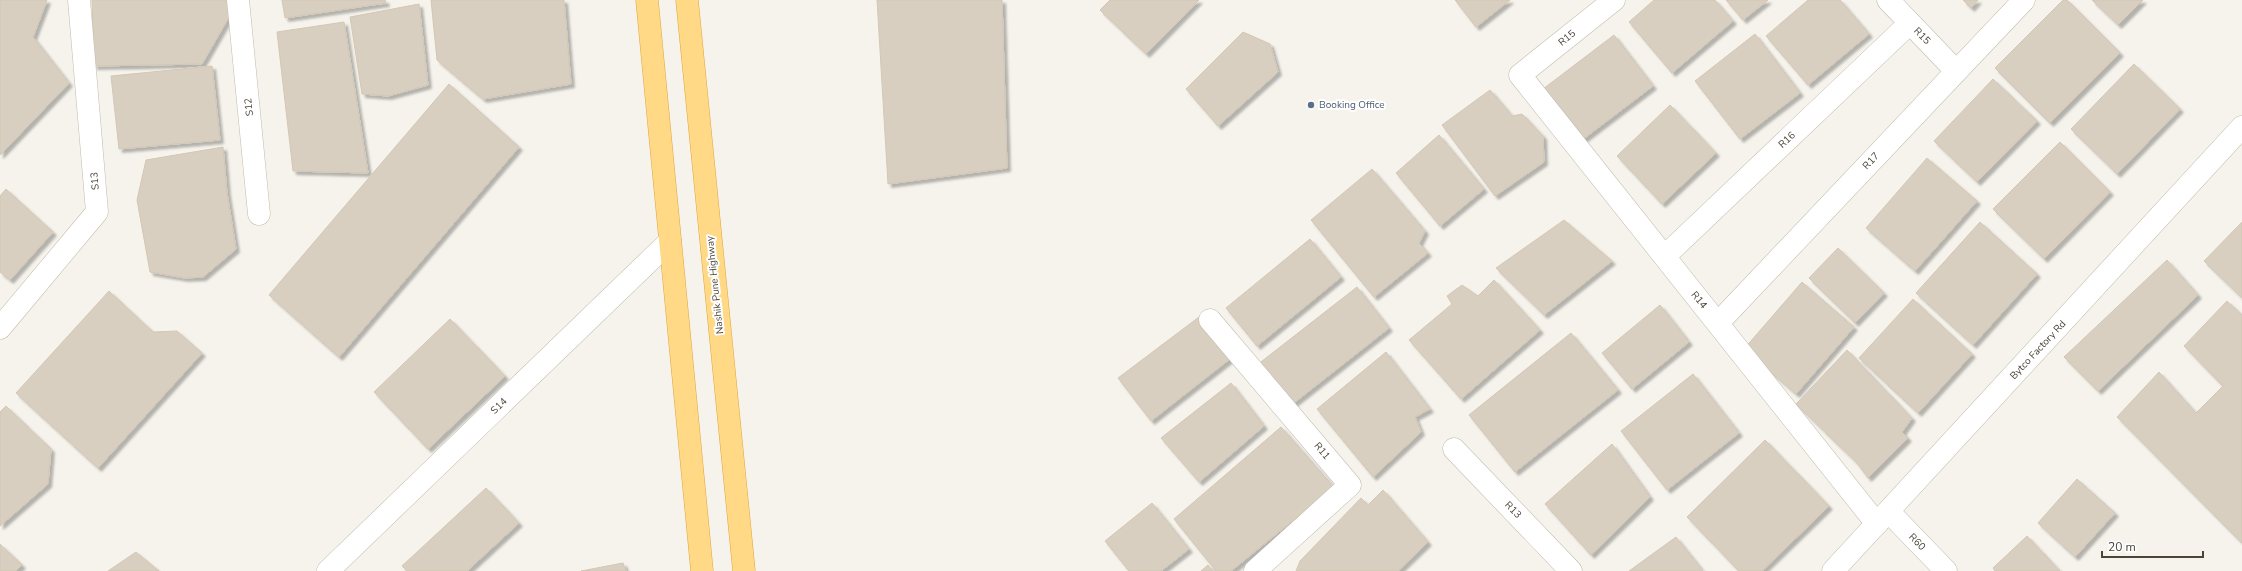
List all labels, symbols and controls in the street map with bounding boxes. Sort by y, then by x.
street label: R15 [1910,24,1934,48]
street label: R15 [1555,27,1579,49]
street label: S12 [241,97,257,117]
place label: Booking Office [1319,98,1385,112]
marker: Booking Office [1306,100,1316,110]
street label: R16 [1775,129,1799,151]
street label: R17 [1860,149,1882,173]
street label: S13 [87,171,103,191]
street label: Nashik Pune Highway [703,234,727,335]
street label: R14 [1688,288,1710,312]
street label: Bytco Factory Rd [2007,317,2069,383]
street label: S14 [488,395,510,417]
street label: R11 [1311,439,1333,463]
street label: R13 [1501,498,1525,522]
street label: R60 [1905,530,1929,554]
scale bar [2102,533,2203,559]
text: 20 m [2108,539,2136,555]

